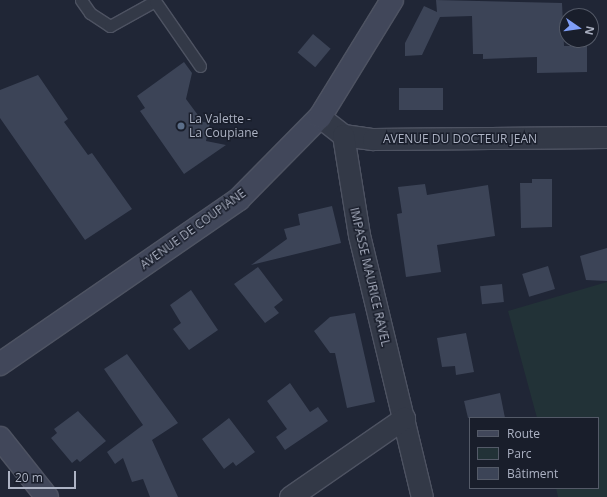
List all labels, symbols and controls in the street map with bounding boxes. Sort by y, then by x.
north arrow [559,8,599,48]
text: N [582,25,599,37]
place label: La Valette - La Coupiane [189,112,258,140]
marker: La Valette - La Coupiane [176,121,186,131]
street label: AVENUE DU DOCTEUR JEAN [383,132,537,146]
street label: AVENUE DE COUPIANE [137,186,249,272]
street label: IMPASSE MAURICE RAVEL [347,206,393,348]
legend [469,417,599,489]
text: Route [507,425,540,442]
text: Parc [507,445,532,462]
scale bar [10,463,78,489]
text: Bâtiment [507,465,558,482]
text: 20 m [15,469,43,486]

